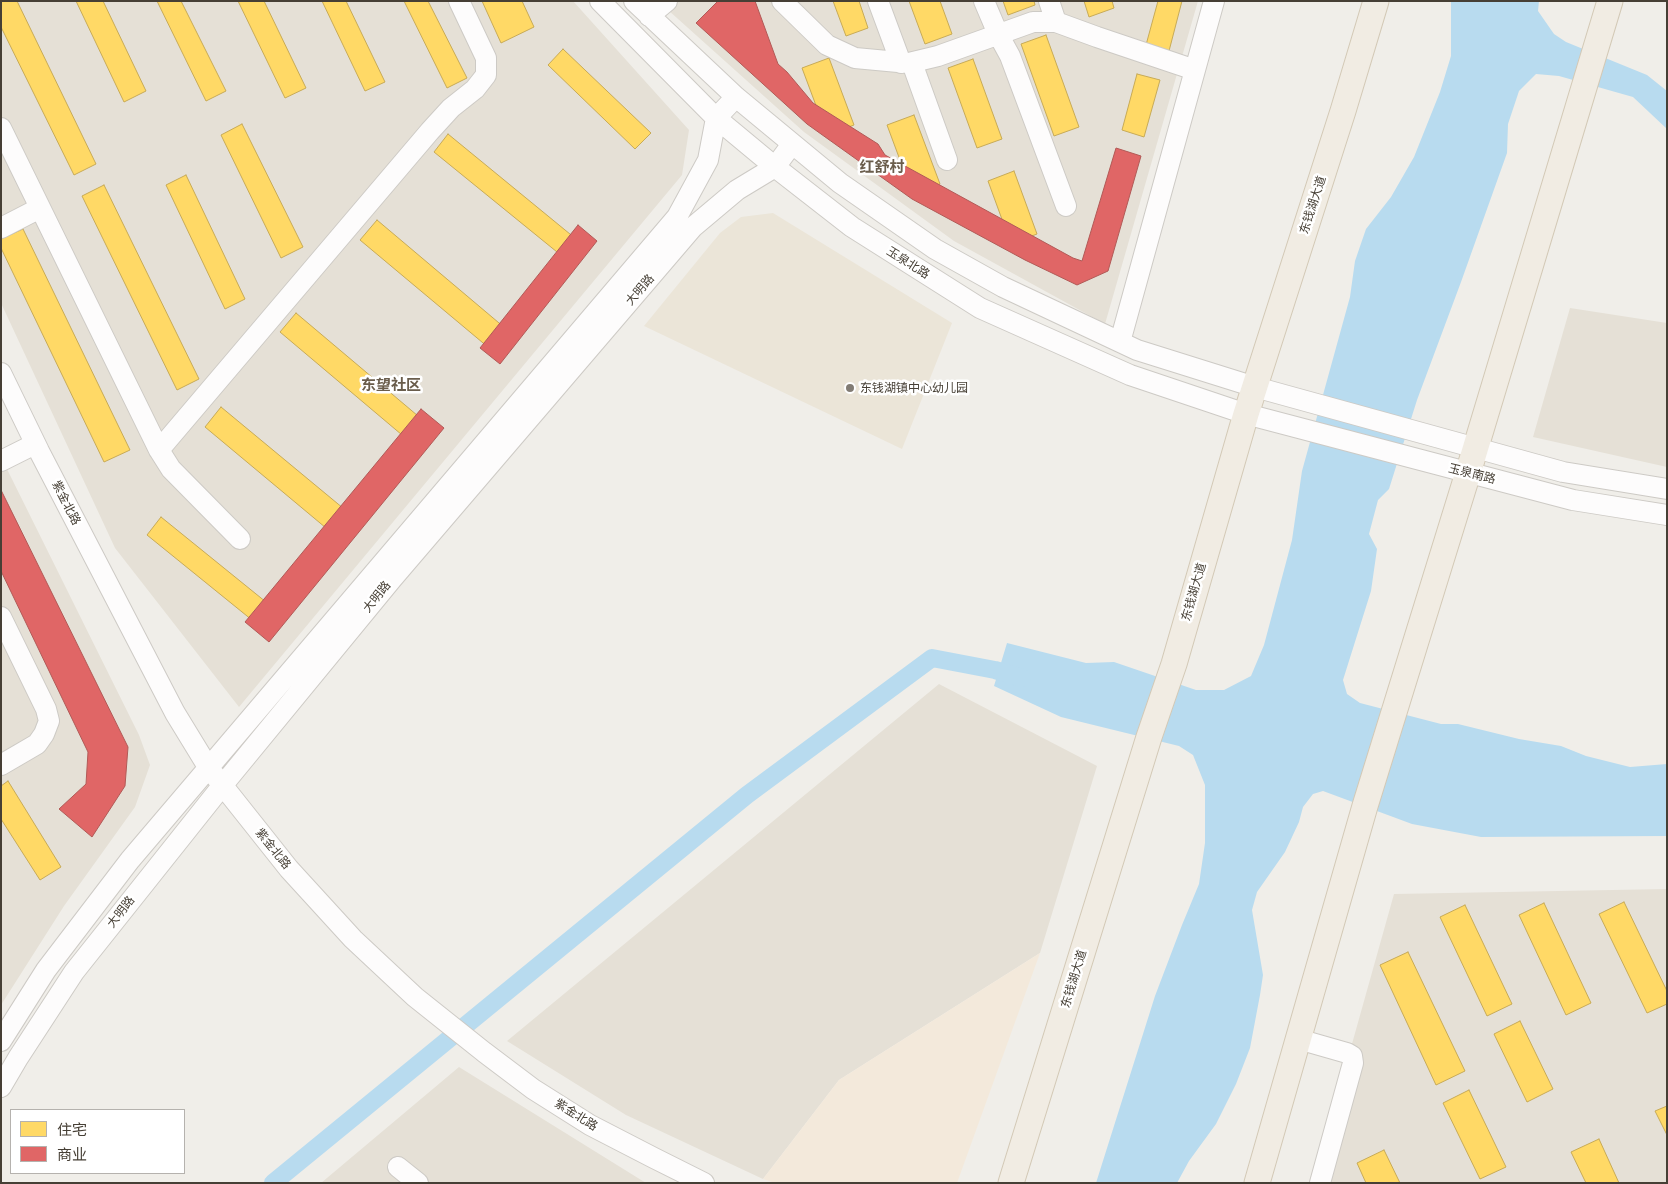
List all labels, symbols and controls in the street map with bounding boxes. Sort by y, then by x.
district label: 红舒村 [860,158,904,176]
street label: 东钱湖大道 [1297,174,1329,236]
street label: 玉泉北路 [884,244,932,282]
street label: 大明路 [623,272,657,308]
district label: 东望社区 [361,376,421,394]
place label: 东钱湖镇中心幼儿园 [860,381,968,395]
marker: 东钱湖镇中心幼儿园 [844,382,856,394]
street label: 玉泉南路 [1447,461,1497,487]
street label: 紫金北路 [49,478,83,528]
street label: 东钱湖大道 [1179,561,1209,623]
street label: 大明路 [360,578,394,616]
street label: 紫金北路 [252,826,294,872]
street label: 大明路 [104,893,138,931]
street label: 东钱湖大道 [1058,948,1090,1010]
street label: 紫金北路 [552,1096,600,1134]
legend [10,1109,185,1174]
text: 住宅 [57,1120,87,1139]
text: 商业 [57,1145,87,1164]

